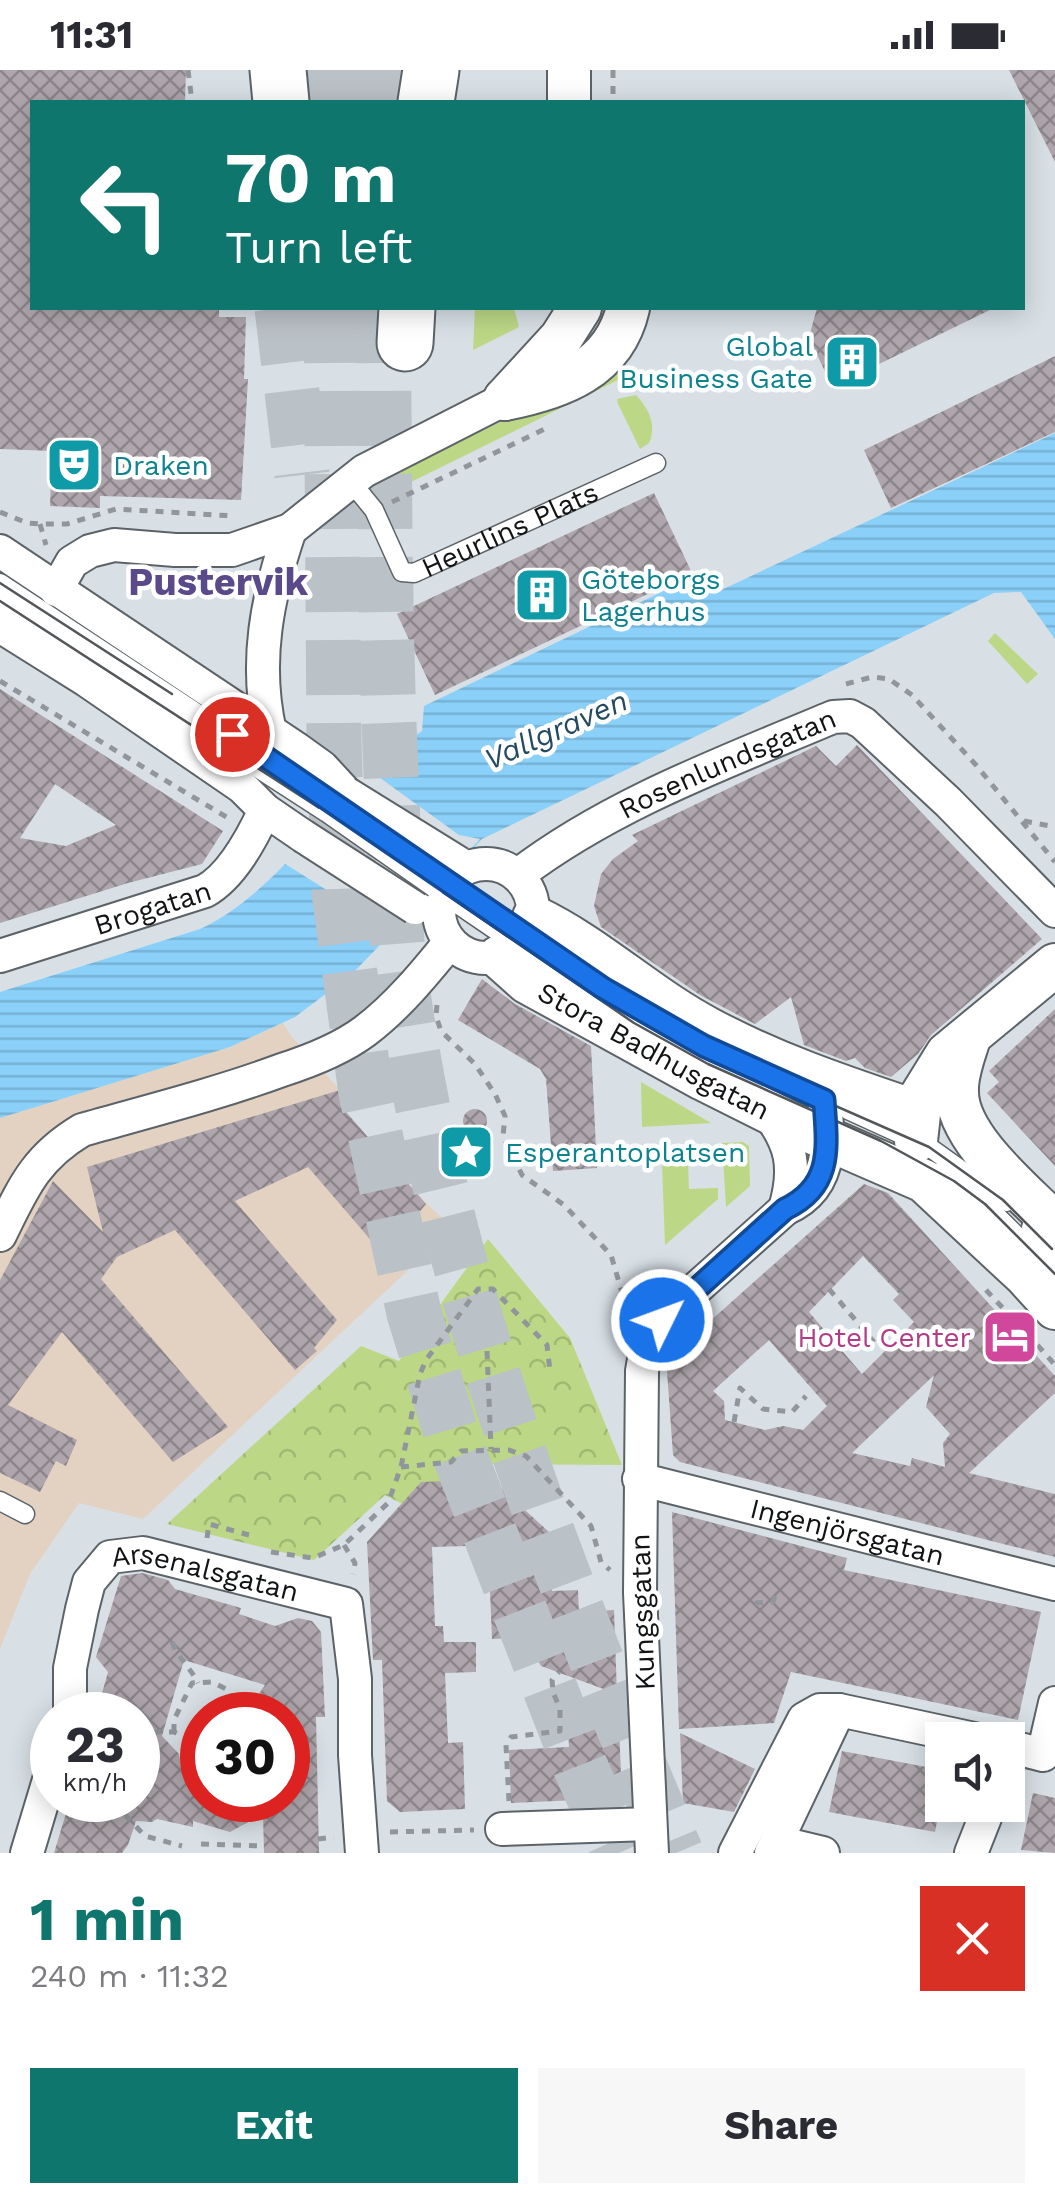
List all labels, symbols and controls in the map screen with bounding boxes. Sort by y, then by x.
text: 11:31 [50,13,133,57]
text: 70 m [225,137,397,219]
icon: left [60,140,190,270]
text: Turn left [225,221,412,274]
place label: Global Business Gate [619,330,813,395]
building icon: Global Business Gate [822,332,882,392]
theatre icon: Draken [44,435,104,495]
place label: Draken [113,449,209,482]
street label: Heurlins Plats [416,476,603,584]
district label: Pustervik [128,560,308,604]
place label: Göteborgs Lagerhus [581,563,720,628]
building icon: Göteborgs Lagerhus [512,565,572,625]
water label: Vallgraven [479,682,633,777]
pin [190,692,275,777]
street label: Rosenlundsgatan [613,702,841,826]
icon: arrive [205,707,260,762]
street label: Brogatan [90,874,215,942]
street label: Stora Badhusgatan [532,975,775,1127]
place icon: Esperantoplatsen [436,1122,496,1182]
place label: Esperantoplatsen [505,1136,745,1169]
position arrow [610,1268,714,1372]
hotel icon: Hotel Center [980,1307,1040,1367]
place label: Hotel Center [797,1321,971,1354]
street label: Ingenjörsgatan [747,1492,948,1572]
street label: Kungsgatan [623,1533,662,1691]
street label: Arsenalsgatan [109,1537,302,1608]
speed limit sign: 30 [180,1692,310,1822]
text: 23 [65,1715,125,1774]
map controls [925,1722,1025,1822]
button: sound [925,1722,1025,1822]
text: km/h [63,1768,127,1797]
text: 1 min [30,1884,184,1955]
button: close [920,1886,1025,1991]
text: 240 m · 11:32 [30,1957,229,1995]
button: Exit [30,2068,518,2183]
button: Share [538,2068,1025,2183]

